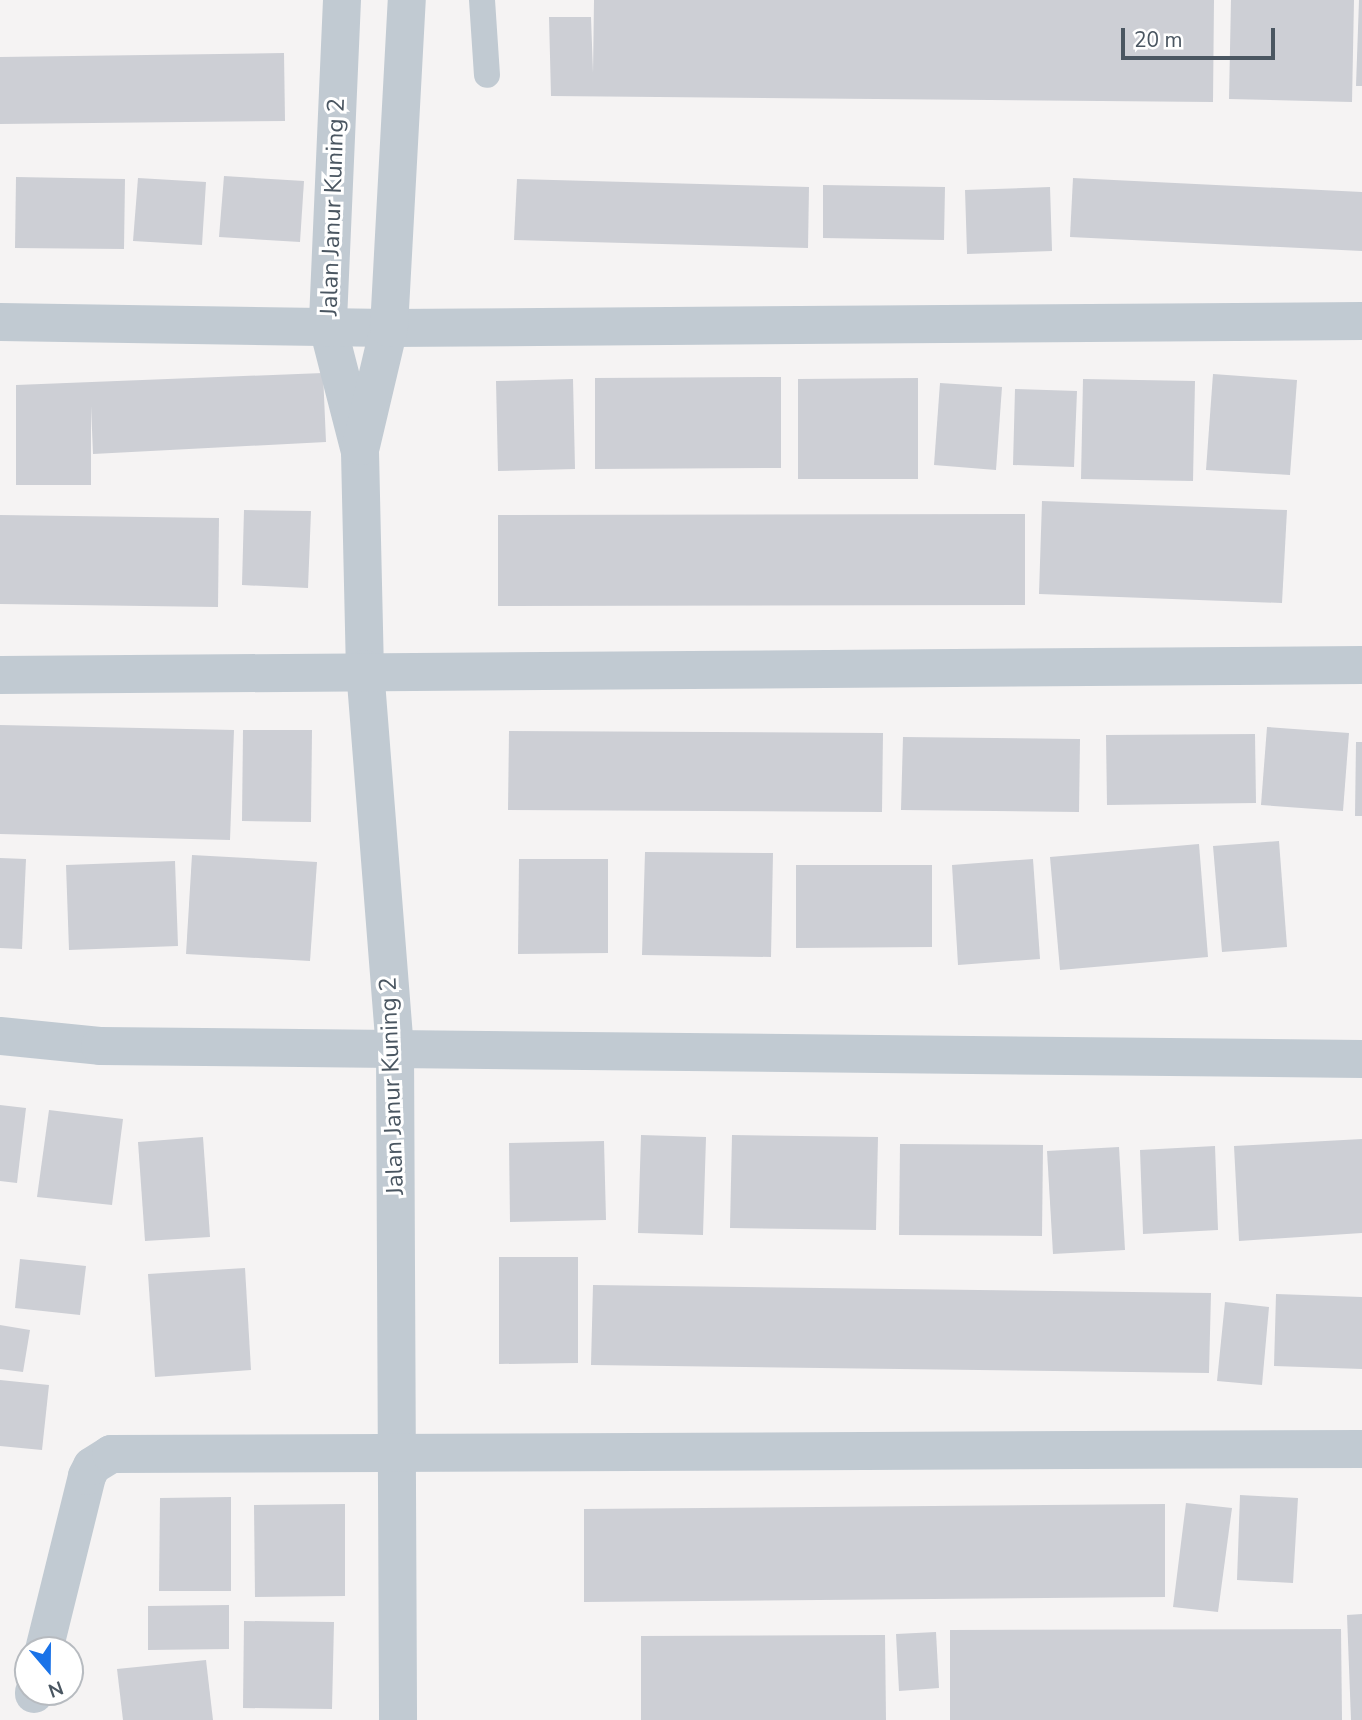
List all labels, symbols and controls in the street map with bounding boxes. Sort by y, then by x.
scale bar [1124,14,1278,58]
text: 20 m [1134,26,1183,54]
street label: Jalan Janur Kuning 2 [315,97,351,317]
street label: Jalan Janur Kuning 2 [374,976,410,1196]
north arrow [14,1636,84,1706]
text: N [44,1674,67,1704]

